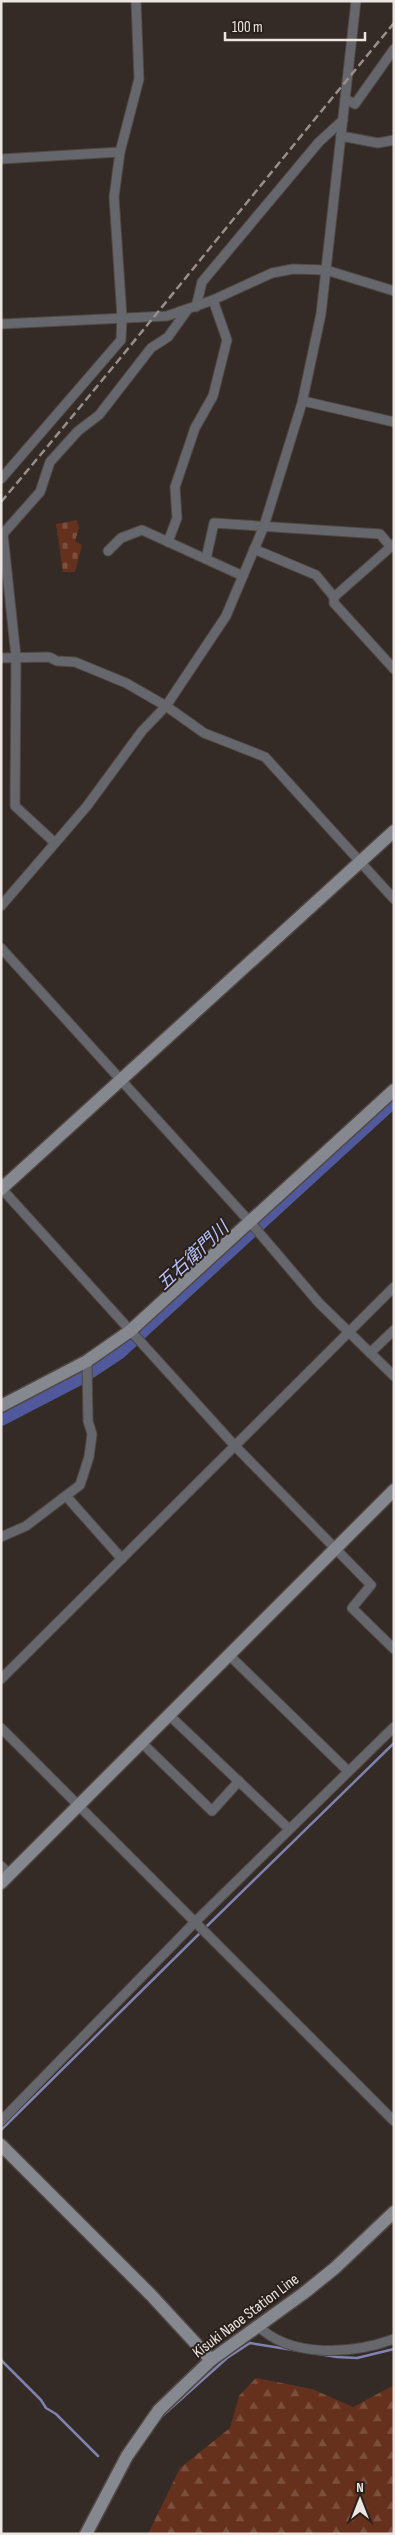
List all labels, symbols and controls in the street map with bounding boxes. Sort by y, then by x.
scale bar [225,10,365,42]
text: 100 m [232,18,263,37]
water label: 五右衛門川 [153,1216,235,1294]
street label: Kisuki Naoe Station Line [189,2270,303,2362]
north arrow [335,2475,385,2525]
text: N [356,2479,364,2496]

